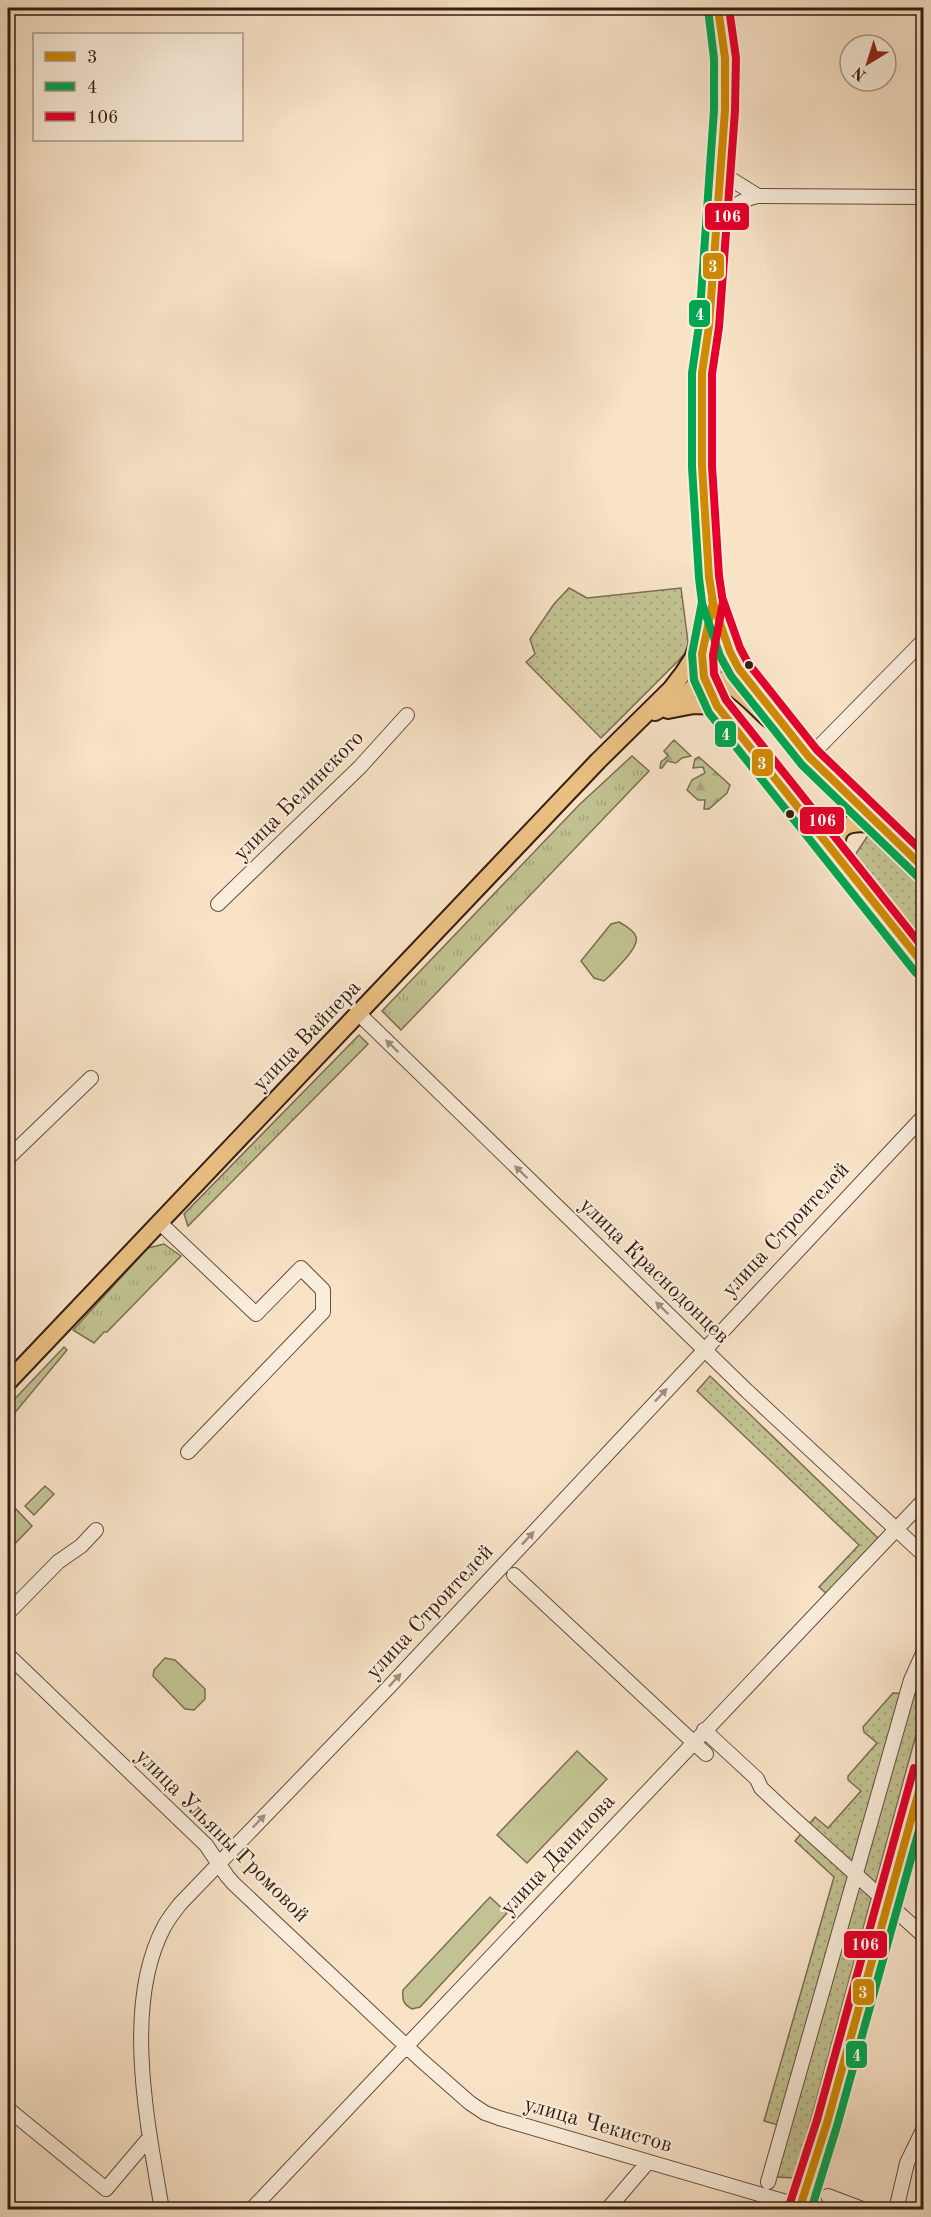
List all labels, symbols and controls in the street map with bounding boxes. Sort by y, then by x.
legend [33,33,243,141]
north arrow [838,33,898,93]
text: 3 [87,49,97,67]
text: N [850,63,870,83]
text: 4 [87,79,97,97]
text: 106 [87,109,118,127]
line badge: 106 [704,202,750,231]
text: 106 [713,210,741,226]
line badge: 3 [702,252,725,280]
text: 3 [708,260,718,276]
line badge: 4 [688,299,711,328]
text: 4 [695,308,705,324]
unlabelled marker [743,659,755,671]
line badge: 4 [714,720,737,748]
street label: улица Белинского [230,727,368,865]
text: 4 [721,728,731,744]
line badge: 3 [751,748,774,777]
text: 3 [757,757,767,773]
line badge: 106 [799,806,845,835]
unlabelled marker [784,808,796,820]
text: 106 [808,814,836,830]
street label: улица Вайнера [249,976,365,1096]
one-way arrow [385,1040,399,1054]
street label: улица Строителей [718,1158,854,1302]
one-way arrow [514,1165,529,1179]
street label: улица Краснодонцев [575,1194,733,1348]
one-way arrow [655,1301,669,1315]
one-way arrow [654,1388,668,1403]
one-way arrow [520,1531,534,1545]
street label: улица Строителей [362,1540,498,1684]
one-way arrow [387,1674,401,1688]
street label: улица Ульяны Громовой [131,1745,313,1927]
street label: улица Данилова [496,1790,620,1920]
one-way arrow [252,1814,266,1828]
line badge: 106 [843,1930,888,1959]
text: 106 [851,1938,879,1954]
line badge: 3 [852,1978,875,2006]
text: 3 [858,1986,868,2002]
line badge: 4 [845,2040,868,2069]
text: 4 [852,2049,862,2065]
street label: улица Чекистов [521,2093,675,2157]

